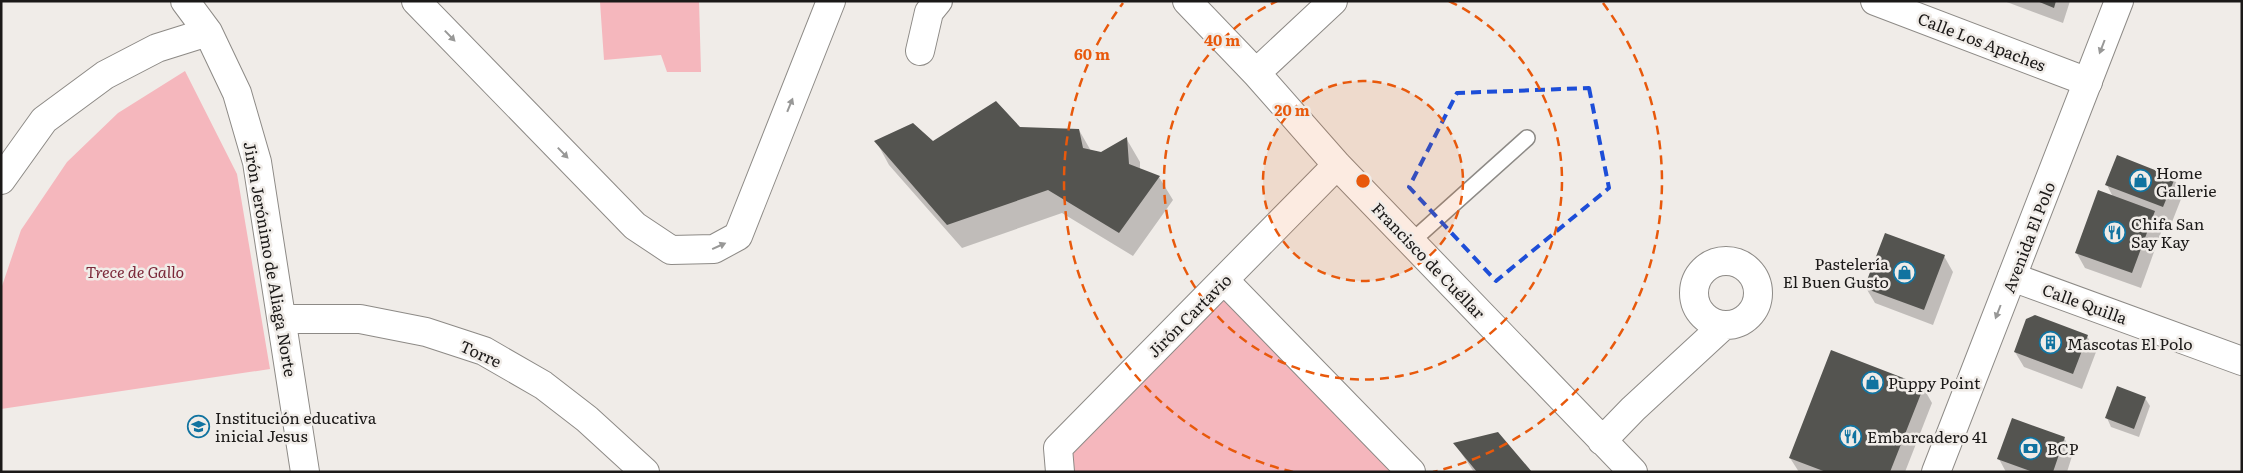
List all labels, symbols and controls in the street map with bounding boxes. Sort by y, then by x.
street label: Calle Los Apaches [1915,6,2049,76]
text: 40 m [1204,28,1240,51]
one-way arrow [444,30,456,42]
one-way arrow [2097,40,2105,54]
text: 60 m [1074,42,1110,65]
one-way arrow [786,98,794,112]
text: 20 m [1274,98,1310,121]
street label: Jirón Jerónimo de Aliaga Norte [238,140,304,378]
one-way arrow [557,146,569,158]
place label: Home Gallerie [2156,160,2217,202]
shop icon: Home Gallerie [2128,169,2152,193]
centre of rings [1354,172,1372,190]
street label: Avenida El Polo [1996,178,2060,296]
street label: Francisco de Cuéllar [1367,196,1491,324]
place label: Chifa San Say Kay [2131,211,2205,253]
restaurant icon: Chifa San Say Kay [2103,220,2127,244]
one-way arrow [712,241,726,249]
place label: Pastelería El Buen Gusto [1783,251,1889,293]
park label: Trece de Gallo [86,259,184,283]
shop icon: Pastelería El Buen Gusto [1893,260,1917,284]
street label: Jirón Cartavio [1142,268,1236,362]
street label: Calle Quilla [2039,277,2131,330]
one-way arrow [1994,305,2002,320]
building icon: Mascotas El Polo [2039,331,2063,355]
place label: Mascotas El Polo [2067,331,2193,355]
street label: Torre [456,333,506,373]
shop icon: Puppy Point [1860,370,1884,394]
place label: Puppy Point [1888,370,1981,394]
place label: Institución educativa inicial Jesus [215,405,377,447]
school or university icon: Institución educativa inicial Jesus [187,414,211,438]
restaurant icon: Embarcadero 41 [1839,424,1863,448]
place label: Embarcadero 41 [1867,424,1988,448]
bank icon: BCP [2019,436,2043,460]
place label: BCP [2047,436,2079,460]

